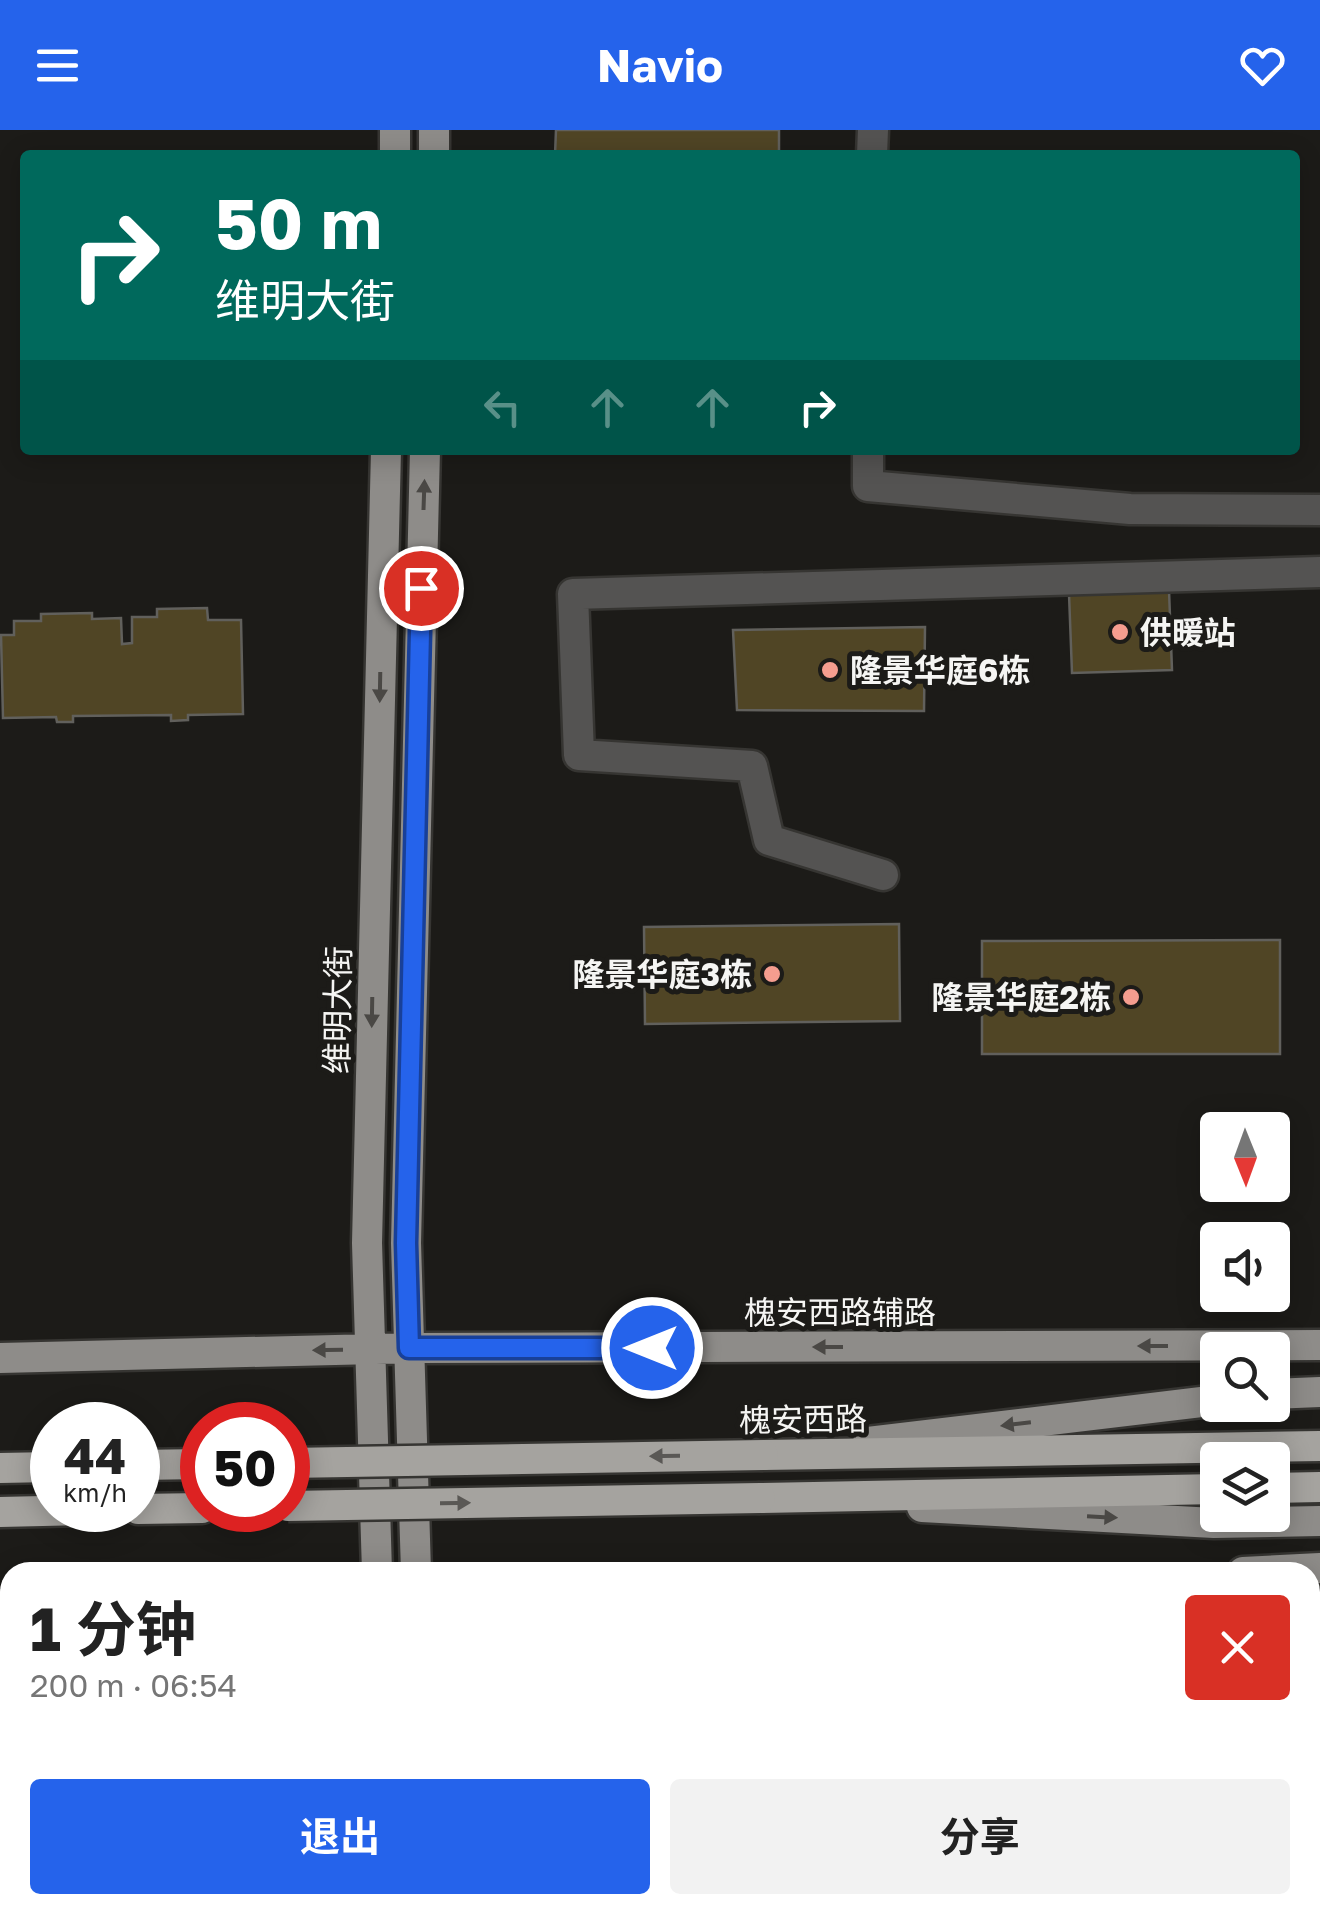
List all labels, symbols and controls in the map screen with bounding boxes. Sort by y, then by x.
icon: menu [30,38,85,93]
text: Navio [597,38,723,92]
icon: heart [1235,38,1290,93]
text: 50 m [215,180,382,264]
icon: right [50,190,180,320]
text: 维明大街 [215,273,395,327]
icon: left [475,380,530,435]
icon: ahead [580,380,635,435]
icon: ahead [685,380,740,435]
icon: right [790,380,845,435]
one-way arrow [416,479,432,511]
pin [379,546,464,631]
icon: arrive [394,561,449,616]
place label: 供暖站 [1140,613,1236,651]
marker: 供暖站 [1109,621,1131,643]
place label: 隆景华庭6栋 [850,651,1030,689]
marker: 隆景华庭6栋 [819,659,841,681]
one-way arrow [371,672,387,704]
street label: 维明大街 [317,946,357,1074]
place label: 隆景华庭3栋 [572,955,752,993]
marker: 隆景华庭3栋 [761,963,783,985]
place label: 隆景华庭2栋 [931,978,1111,1016]
marker: 隆景华庭2栋 [1120,986,1142,1008]
one-way arrow [364,997,380,1029]
north arrow [1200,1112,1290,1202]
map controls [1200,1112,1290,1532]
button: sound [1200,1222,1290,1312]
street label: 槐安西路辅路 [744,1293,936,1331]
position arrow [600,1296,704,1400]
button: search [1200,1332,1290,1422]
one-way arrow [1136,1338,1168,1354]
one-way arrow [811,1339,843,1355]
one-way arrow [311,1343,343,1359]
street label: 槐安西路 [739,1399,867,1439]
speed limit sign: 50 [180,1402,310,1532]
one-way arrow [1000,1416,1032,1432]
text: 44 [64,1425,126,1485]
button: layers [1200,1442,1290,1532]
one-way arrow [649,1449,681,1465]
text: km/h [63,1477,127,1508]
one-way arrow [439,1495,471,1511]
one-way arrow [1086,1509,1118,1525]
text: 1 分钟 [30,1592,196,1664]
button: close [1185,1595,1290,1700]
text: 200 m · 06:54 [30,1666,237,1704]
button: 退出 [30,1779,650,1894]
button: 分享 [670,1779,1290,1894]

